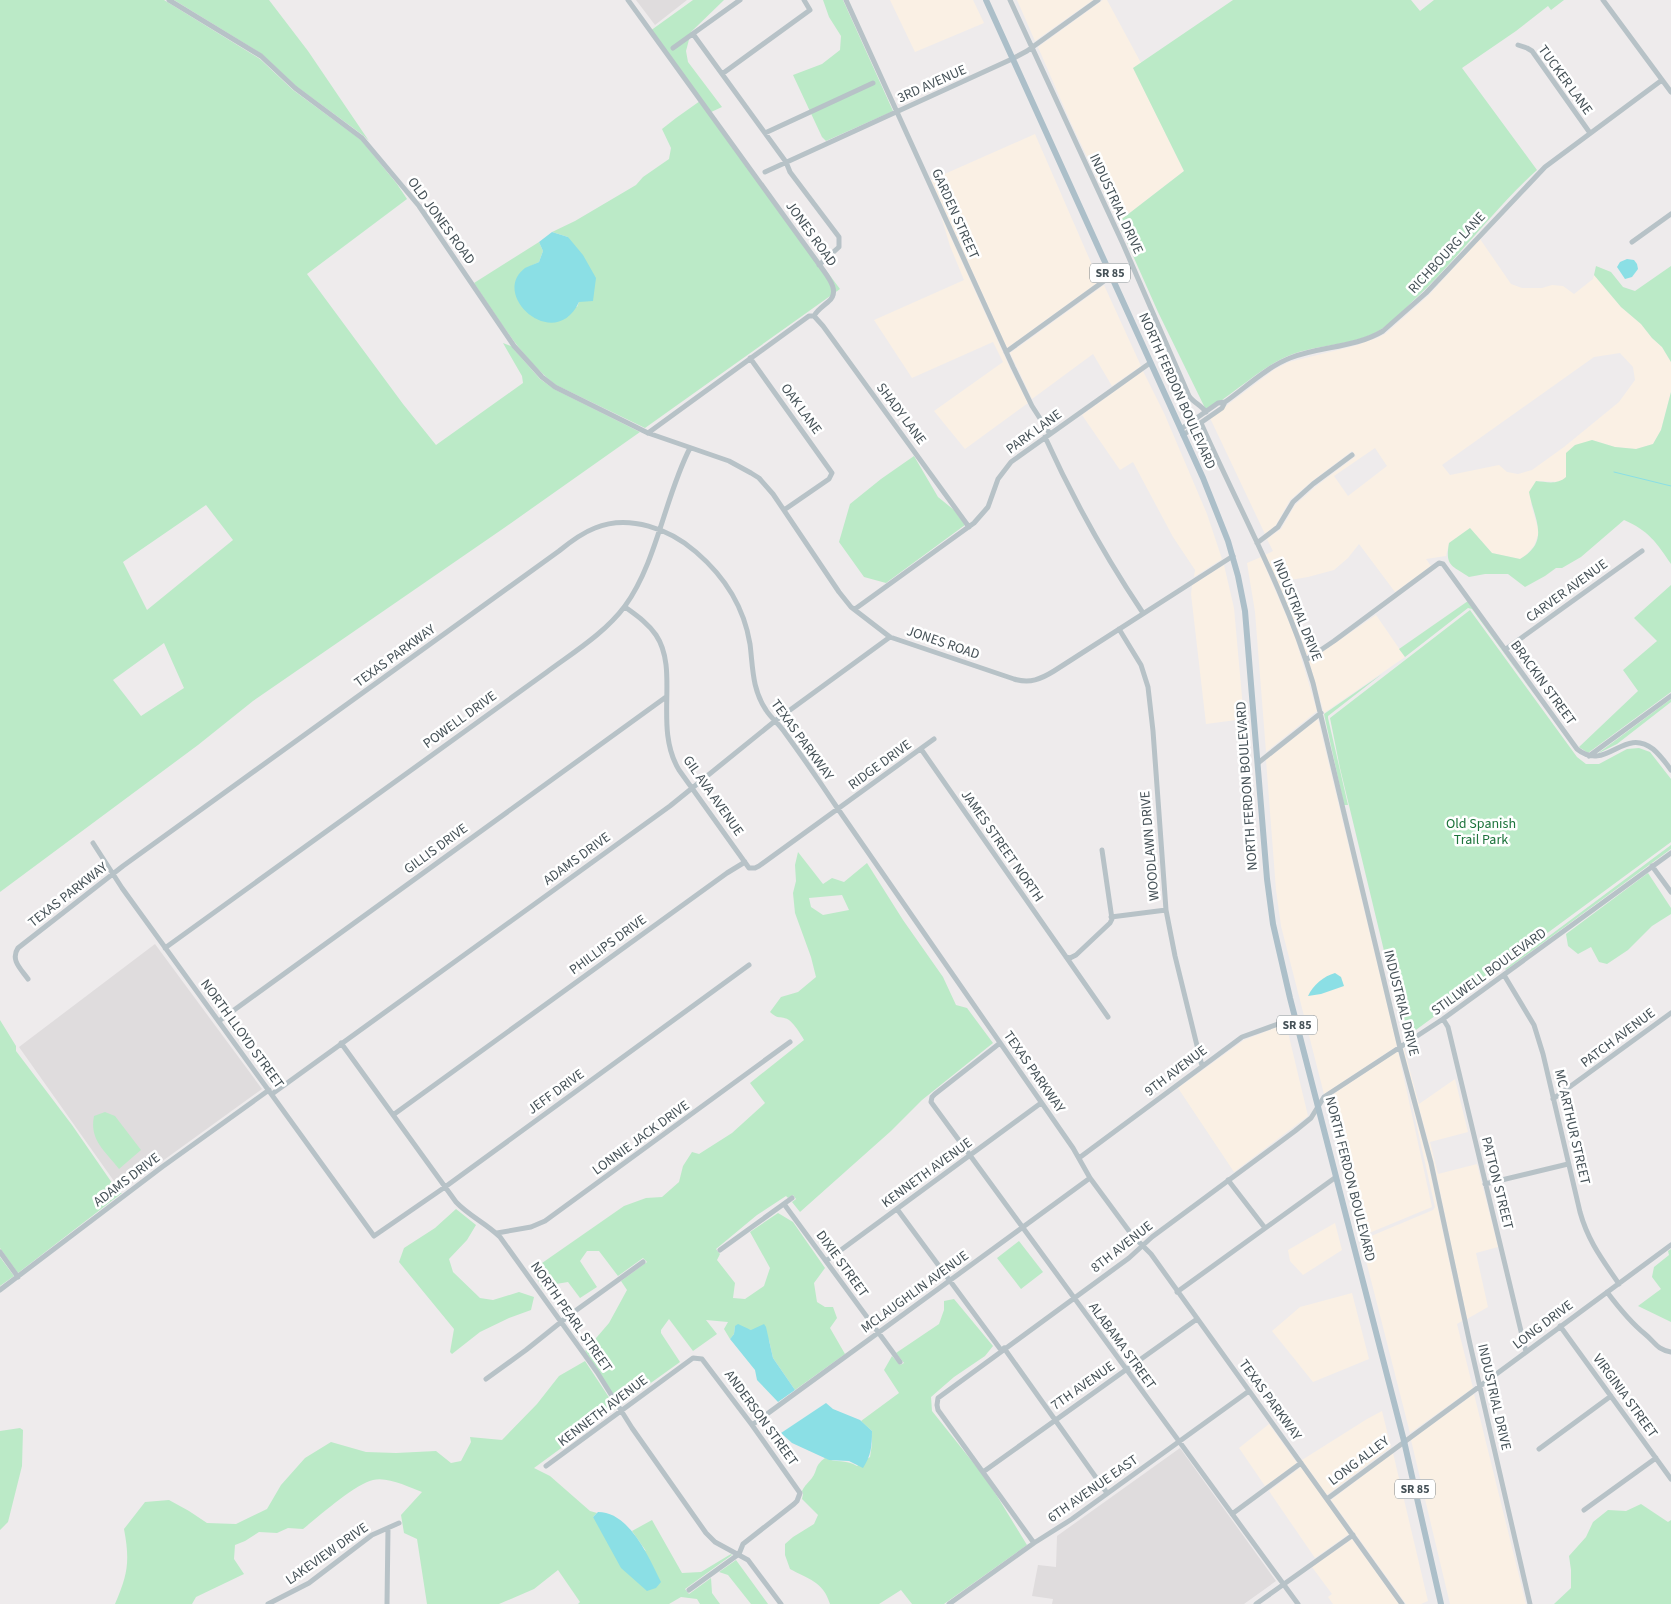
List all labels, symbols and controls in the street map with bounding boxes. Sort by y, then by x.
street label: TUCKER LANE [1533,41,1597,119]
street label: 3RD AVENUE [894,60,970,108]
street label: INDUSTRIAL DRIVE [1084,151,1148,257]
street label: GARDEN STREET [926,166,984,263]
street label: OLD JONES ROAD [402,173,480,269]
street label: JONES ROAD [781,197,841,271]
street label: RICHBOURG LANE [1404,208,1490,298]
road number: SR 85 [1090,264,1130,282]
street label: NORTH FERDON BOULEVARD [1133,309,1221,473]
street label: OAK LANE [776,379,826,439]
street label: SHADY LANE [871,379,931,449]
street label: PARK LANE [1002,405,1066,459]
street label: CARVER AVENUE [1522,555,1612,627]
street label: INDUSTRIAL DRIVE [1267,556,1327,664]
street label: TEXAS PARKWAY [350,620,440,692]
street label: JONES ROAD [904,621,982,665]
street label: BRACKIN STREET [1505,637,1581,730]
street label: POWELL DRIVE [419,686,501,754]
street label: TEXAS PARKWAY [766,695,838,785]
street label: NORTH FERDON BOULEVARD [1231,701,1263,871]
street label: RIDGE DRIVE [844,735,916,795]
street label: GIL AVA AVENUE [678,752,748,840]
street label: JAMES STREET NORTH [956,786,1048,906]
street label: WOODLAWN DRIVE [1135,790,1165,902]
park label: Old Spanish Trail Park [1446,814,1516,850]
street label: GILLIS DRIVE [400,819,472,879]
street label: ADAMS DRIVE [539,828,615,890]
street label: TEXAS PARKWAY [24,857,112,932]
street label: PHILLIPS DRIVE [565,910,651,980]
street label: STILLWELL BOULEVARD [1427,923,1551,1021]
street label: INDUSTRIAL DRIVE [1378,948,1424,1058]
street label: NORTH LLOYD STREET [195,975,289,1093]
street label: PATCH AVENUE [1577,1003,1659,1073]
road number: SR 85 [1277,1016,1317,1034]
street label: TEXAS PARKWAY [998,1027,1070,1117]
street label: 9TH AVENUE [1140,1041,1212,1101]
street label: JEFF DRIVE [524,1065,588,1119]
street label: MC ARTHUR STREET [1549,1067,1595,1187]
street label: NORTH FERDON BOULEVARD [1320,1094,1380,1264]
street label: LONNIE JACK DRIVE [588,1096,694,1180]
street label: KENNETH AVENUE [877,1133,977,1213]
street label: PATTON STREET [1476,1135,1518,1232]
street label: ADAMS DRIVE [89,1148,165,1212]
street label: 8TH AVENUE [1087,1216,1157,1278]
street label: DIXIE STREET [811,1226,873,1302]
street label: MCLAUGHLIN AVENUE [857,1246,973,1338]
street label: NORTH PEARL STREET [525,1258,617,1377]
street label: LONG DRIVE [1509,1296,1577,1354]
street label: ALABAMA STREET [1084,1298,1161,1394]
street label: INDUSTRIAL DRIVE [1472,1342,1516,1452]
street label: VIRGINIA STREET [1588,1350,1663,1442]
street label: TEXAS PARKWAY [1234,1355,1306,1445]
street label: 7TH AVENUE [1047,1357,1119,1415]
street label: ANDERSON STREET [719,1366,803,1470]
street label: KENNETH AVENUE [554,1371,652,1451]
street label: LONG ALLEY [1324,1431,1394,1490]
street label: 6TH AVENUE EAST [1044,1450,1143,1528]
road number: SR 85 [1395,1480,1435,1498]
street label: LAKEVIEW DRIVE [282,1518,372,1590]

